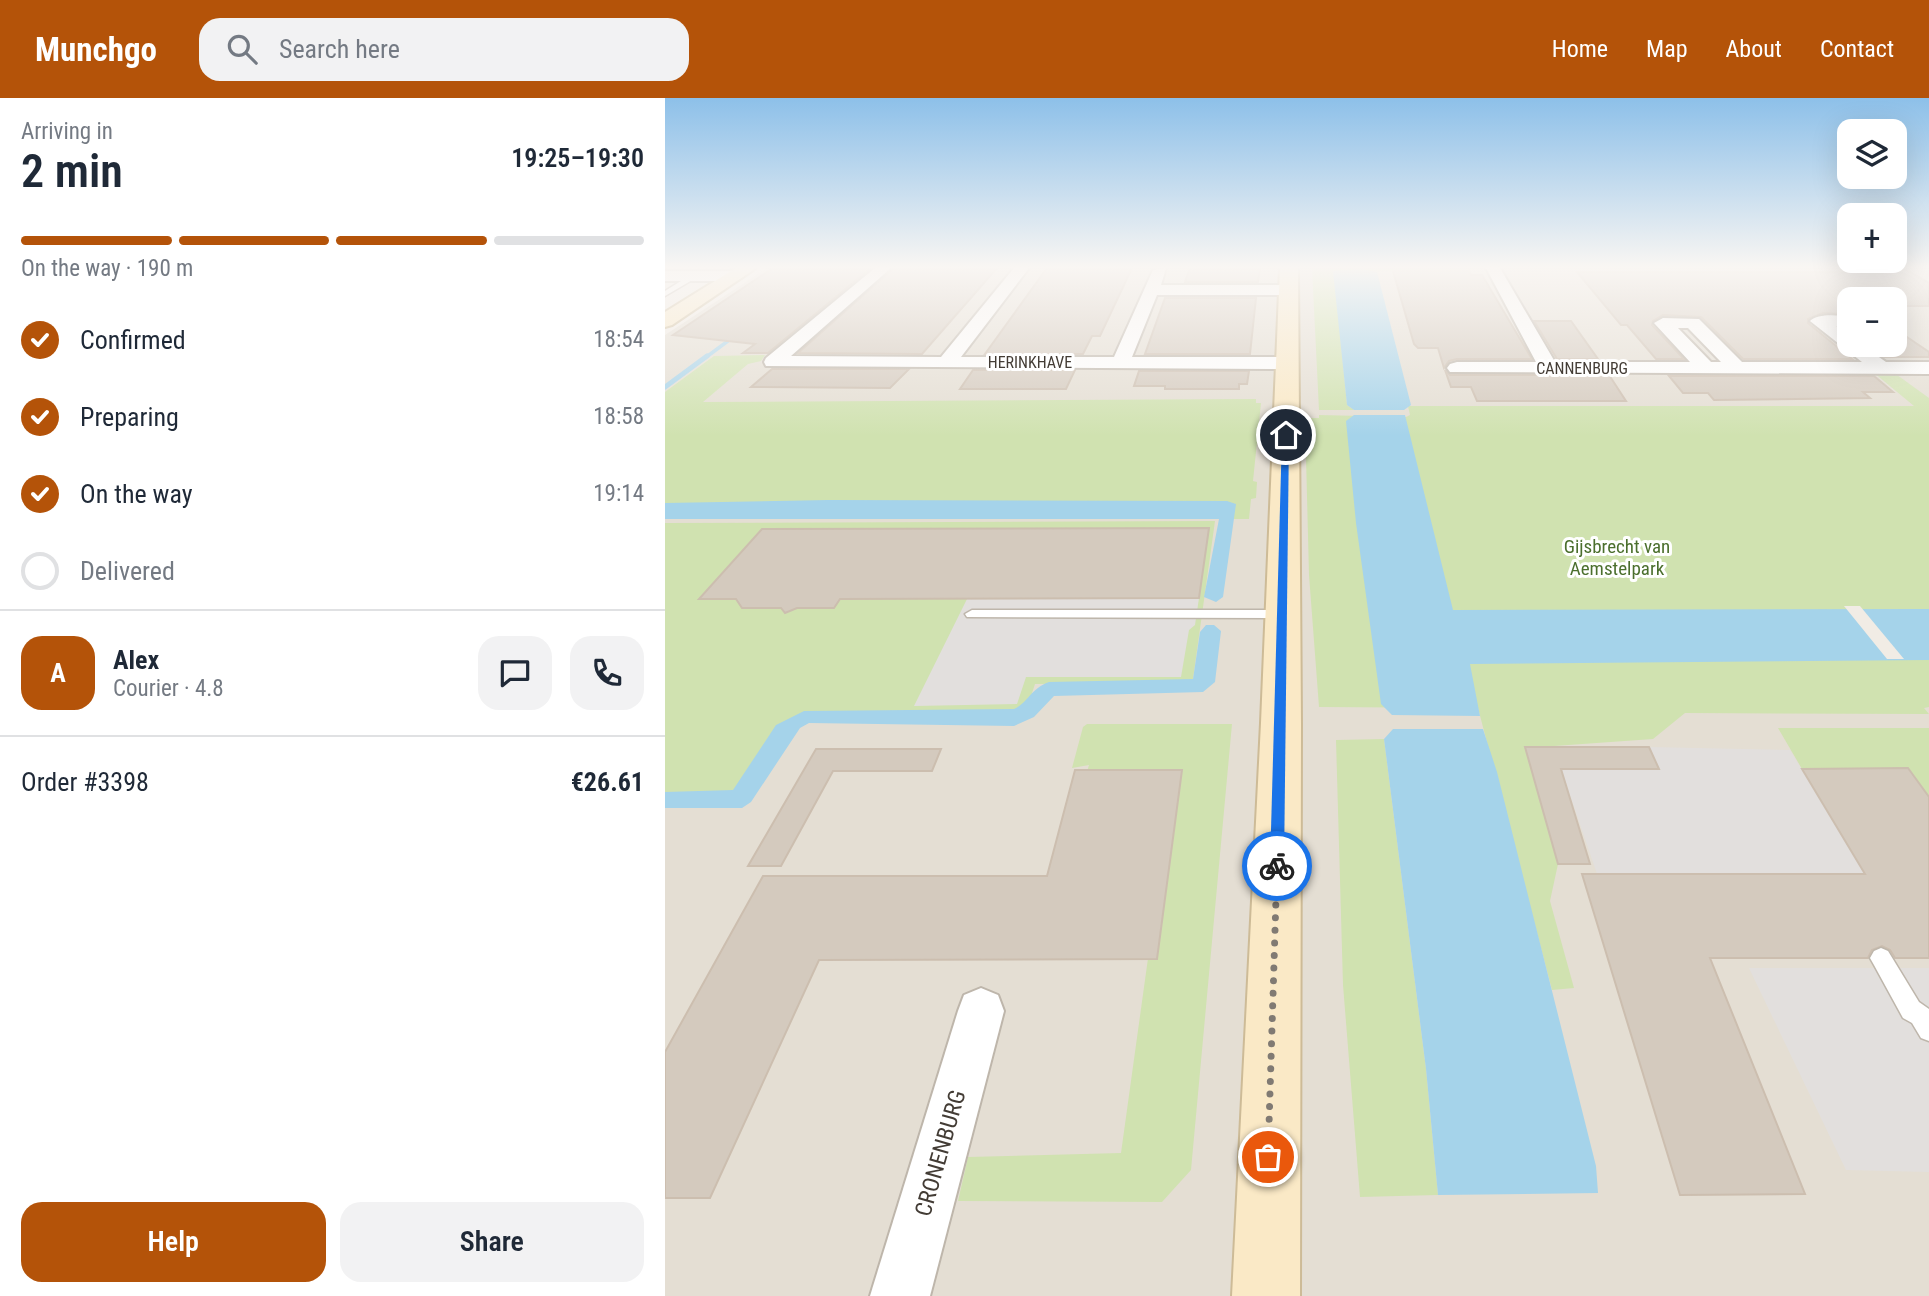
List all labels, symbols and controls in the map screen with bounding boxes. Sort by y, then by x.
search box [199,18,689,81]
text: Munchgo [35,30,157,69]
icon: search [223,30,261,68]
text: Search here [279,34,400,64]
text: Home [1552,35,1608,63]
text: Map [1646,35,1688,63]
text: About [1726,35,1782,63]
text: Contact [1820,35,1894,63]
text: Arriving in [21,118,113,145]
map controls [1837,119,1907,357]
button: layers [1837,119,1907,189]
text: 19:25–19:30 [511,143,644,173]
text: 2 min [21,144,123,198]
button: + [1837,203,1907,273]
text: On the way · 190 m [21,255,193,282]
button: − [1837,287,1907,357]
icon: check [21,321,59,359]
text: Confirmed [80,325,186,355]
text: 18:54 [593,326,644,353]
street label: HERINKHAVE [988,353,1072,372]
street label: CANNENBURG [1536,359,1628,378]
icon: check [21,398,59,436]
text: Preparing [80,402,179,432]
text: 18:58 [593,403,644,430]
pin [1256,405,1316,465]
icon: home [1267,416,1305,454]
icon: check [21,475,59,513]
text: On the way [80,479,193,509]
text: 19:14 [593,480,644,507]
park label: Gijsbrecht van Aemstelpark [1564,535,1670,580]
text: Delivered [80,556,175,586]
button: chat [478,636,552,710]
button: phone [570,636,644,710]
text: Alex [113,645,159,675]
text: A [50,658,66,688]
text: Courier · 4.8 [113,675,224,702]
text: Order #3398 [21,767,149,797]
text: €26.61 [571,767,644,797]
courier [1242,831,1312,901]
icon: bike [1258,847,1296,885]
street label: CRONENBURG [910,1087,971,1219]
pin [1238,1127,1298,1187]
icon: bag [1249,1138,1287,1176]
button: Help [21,1202,326,1282]
button: Share [340,1202,644,1282]

